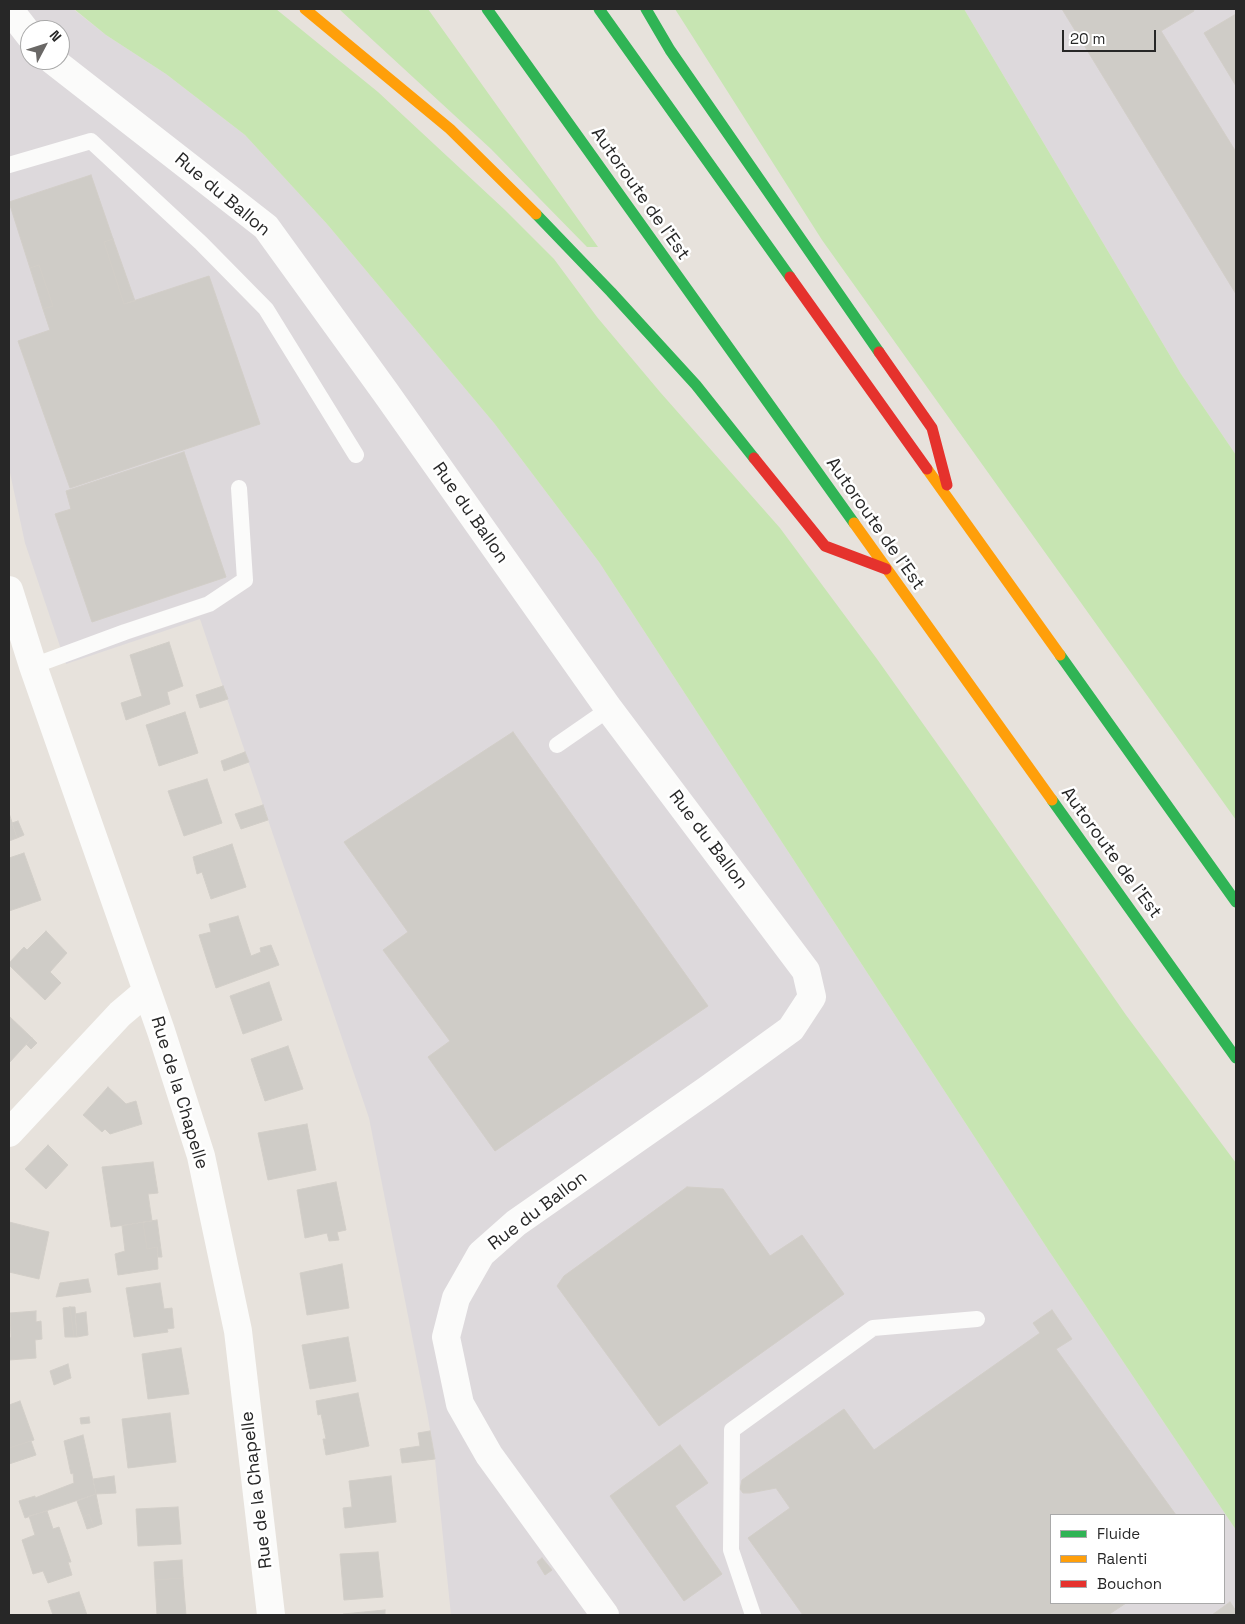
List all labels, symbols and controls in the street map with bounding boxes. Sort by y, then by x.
north arrow [20,20,70,70]
scale bar [1065,20,1159,52]
text: N [46,27,66,45]
text: 20 m [1070,29,1105,48]
street label: Autoroute de l’Est [586,124,694,264]
street label: Rue du Ballon [170,149,274,241]
street label: Autoroute de l’Est [821,454,929,594]
street label: Rue du Ballon [427,458,513,568]
street label: Autoroute de l’Est [1056,783,1166,923]
street label: Rue du Ballon [664,786,752,894]
street label: Rue de la Chapelle [145,1014,213,1172]
street label: Rue du Ballon [484,1167,592,1255]
street label: Rue de la Chapelle [237,1410,277,1570]
legend [1050,1514,1225,1604]
text: Fluide [1097,1524,1140,1543]
text: Ralenti [1097,1549,1147,1568]
text: Bouchon [1097,1574,1162,1593]

